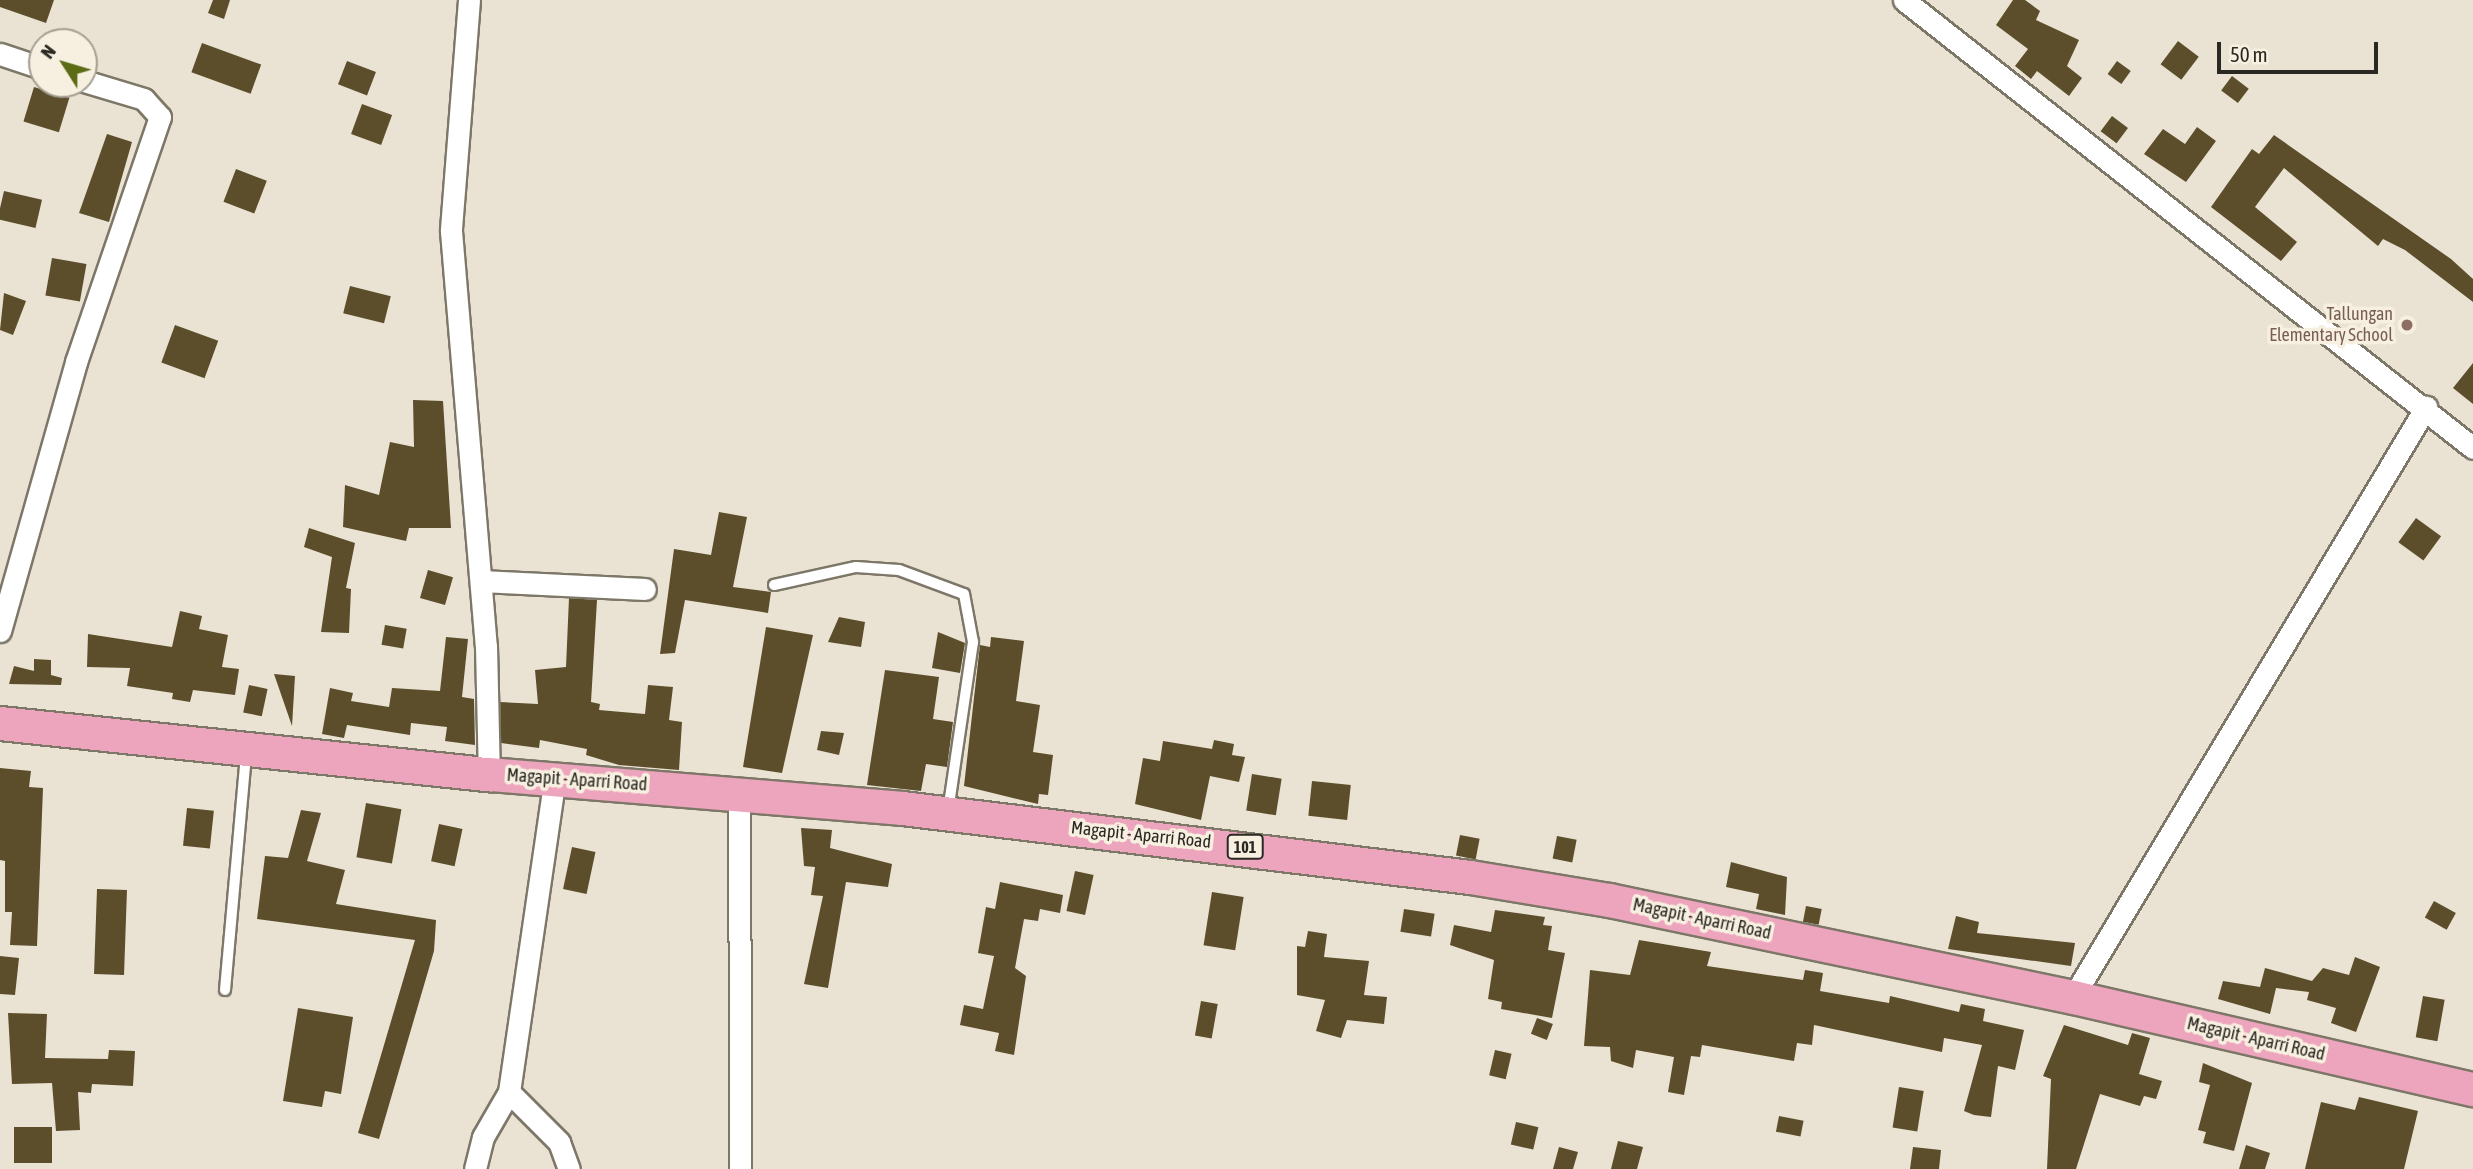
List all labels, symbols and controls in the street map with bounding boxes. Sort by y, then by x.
north arrow [28,28,98,98]
scale bar [2221,28,2382,72]
text: N [36,40,60,63]
text: 50 m [2230,42,2268,66]
place label: Tallungan Elementary School [2269,304,2393,346]
marker: Tallungan Elementary School [2399,317,2415,333]
street label: Magapit - Aparri Road [506,764,648,796]
street label: Magapit - Aparri Road [1070,817,1212,853]
road number: 101 [1226,834,1264,860]
street label: Magapit - Aparri Road [1631,894,1773,944]
street label: Magapit - Aparri Road [2185,1013,2327,1065]

